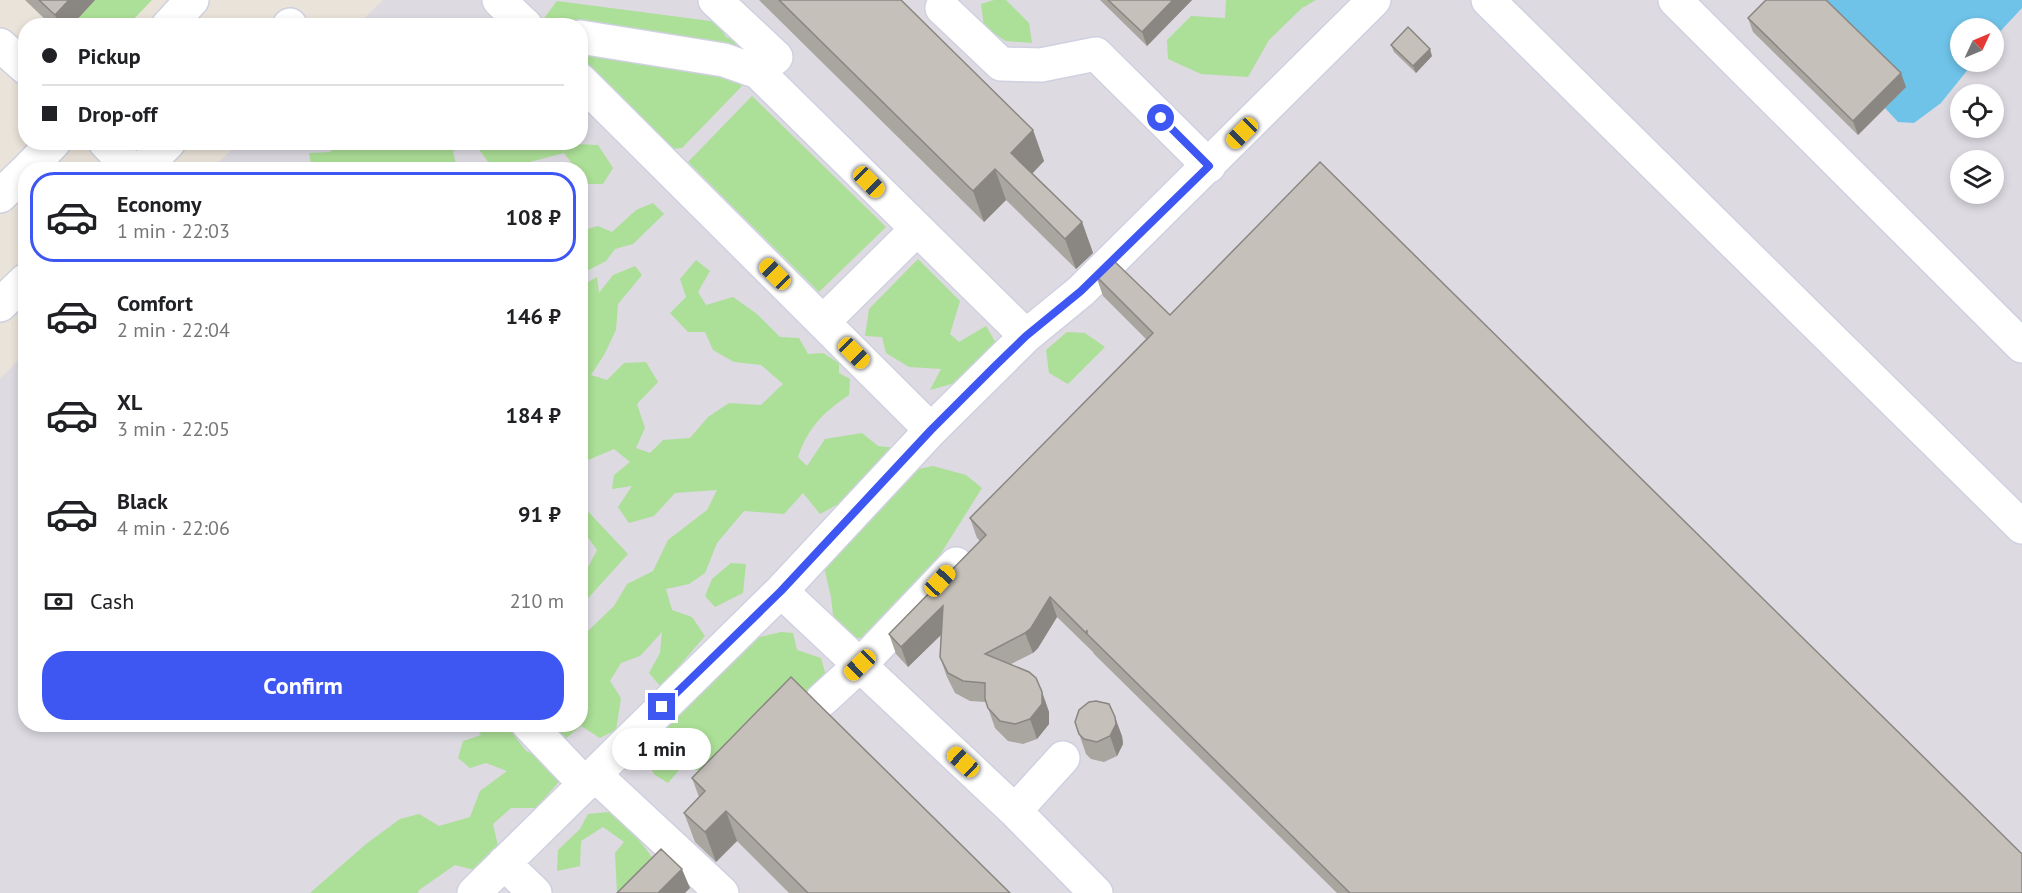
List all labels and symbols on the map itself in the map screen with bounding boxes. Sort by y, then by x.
north arrow [1950,18,2004,72]
route start [1147,104,1174,131]
car [1223,114,1261,152]
car [850,163,888,201]
car [756,255,794,293]
car [835,334,873,372]
car [921,562,959,600]
car [841,646,879,684]
route end [648,693,675,720]
callout: 1 min [612,728,712,770]
car [944,743,982,781]

